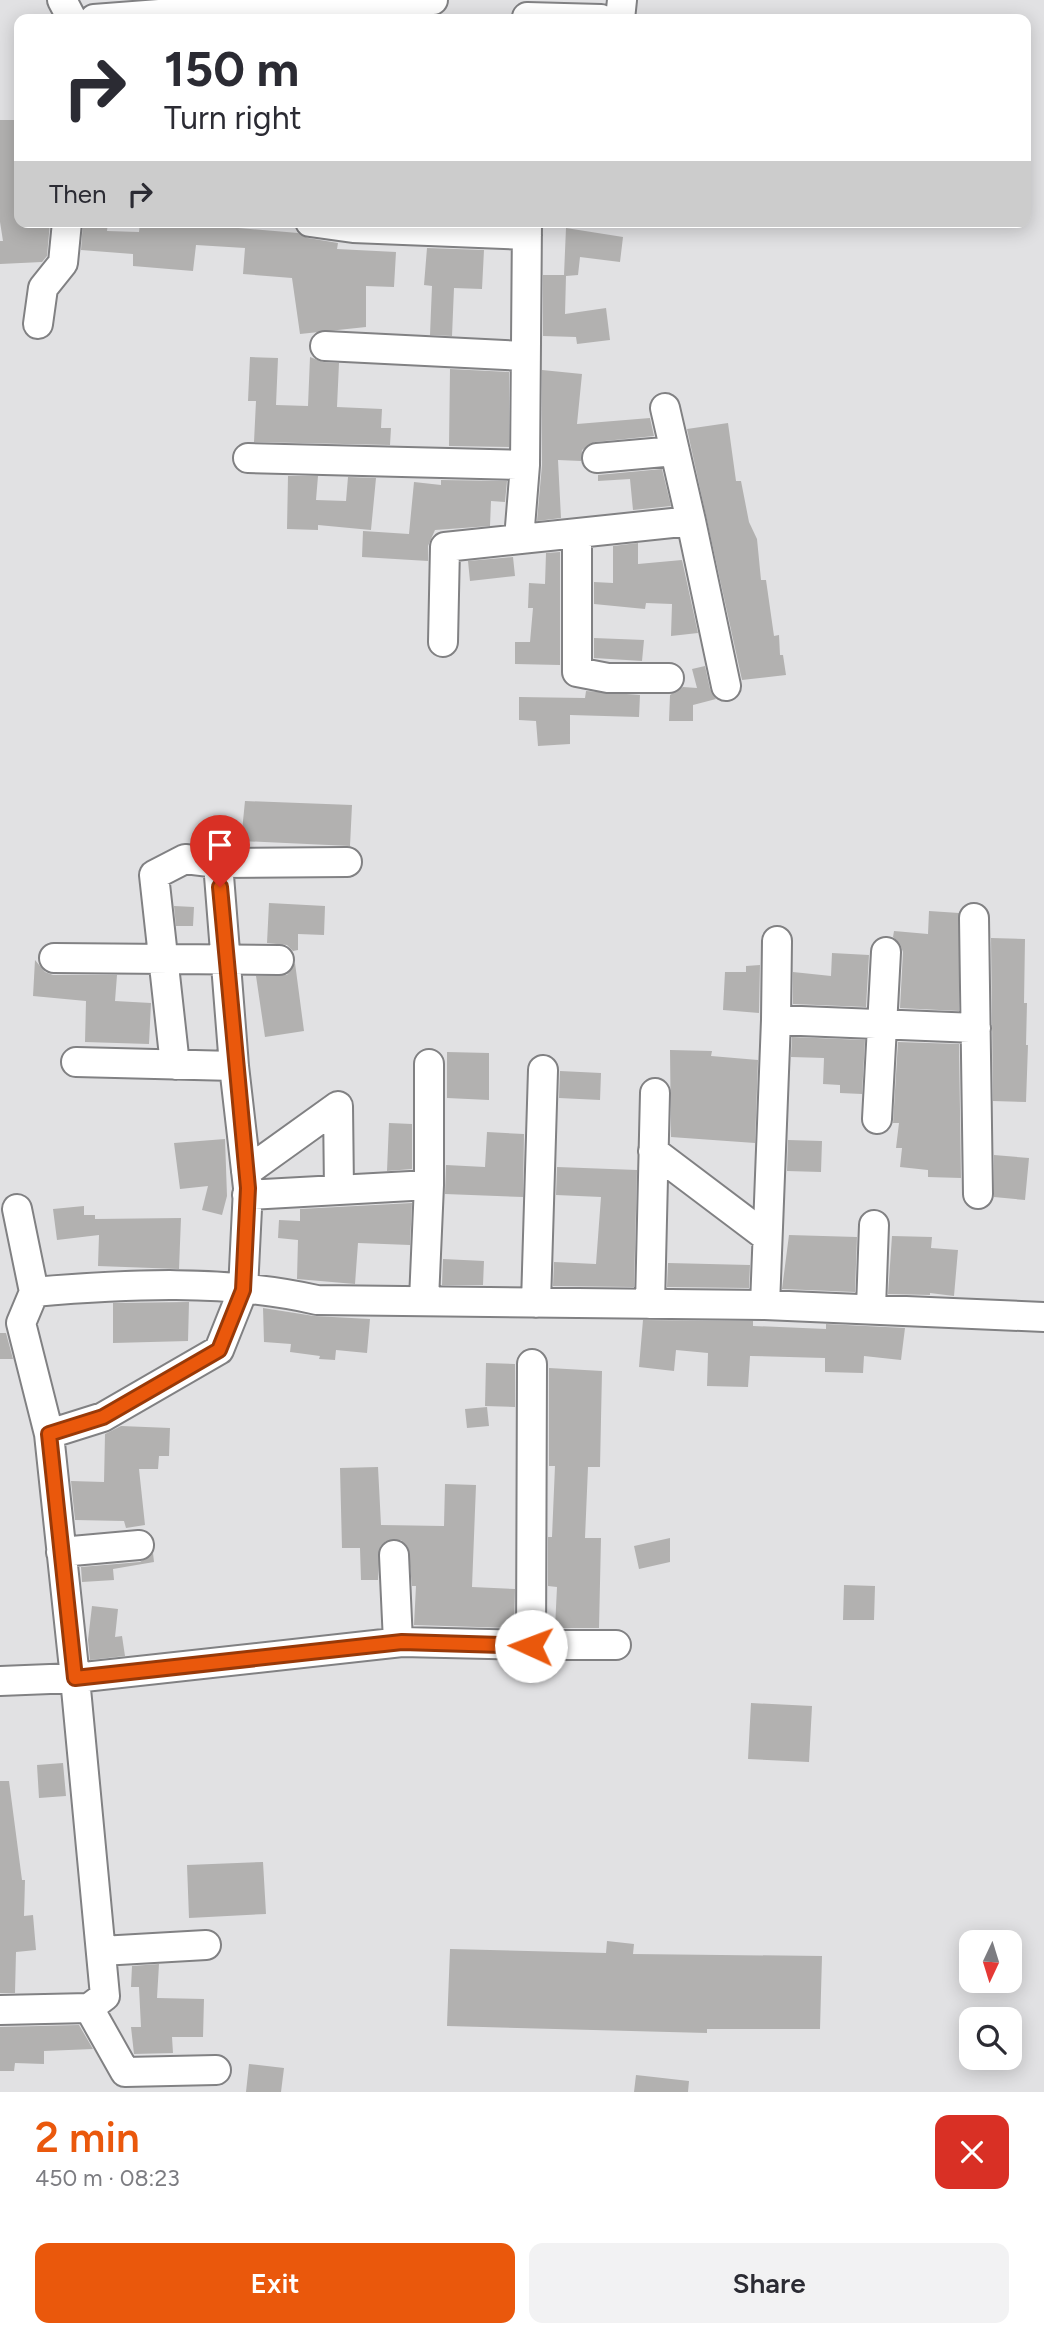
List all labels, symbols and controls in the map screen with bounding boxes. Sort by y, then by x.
text: 150 m [164,39,299,98]
icon: right [49,42,140,133]
text: Turn right [164,99,302,137]
icon: right [121,175,159,213]
text: Then [49,178,107,210]
pin [190,815,250,887]
icon: arrive [201,826,239,864]
position arrow [494,1609,568,1683]
north arrow [959,1930,1022,1993]
map controls [959,1930,1022,2070]
button: search [959,2007,1022,2070]
text: 2 min [35,2112,140,2163]
button: close [935,2115,1009,2189]
text: 450 m · 08:23 [35,2164,180,2192]
button: Exit [35,2243,515,2323]
button: Share [529,2243,1009,2323]

